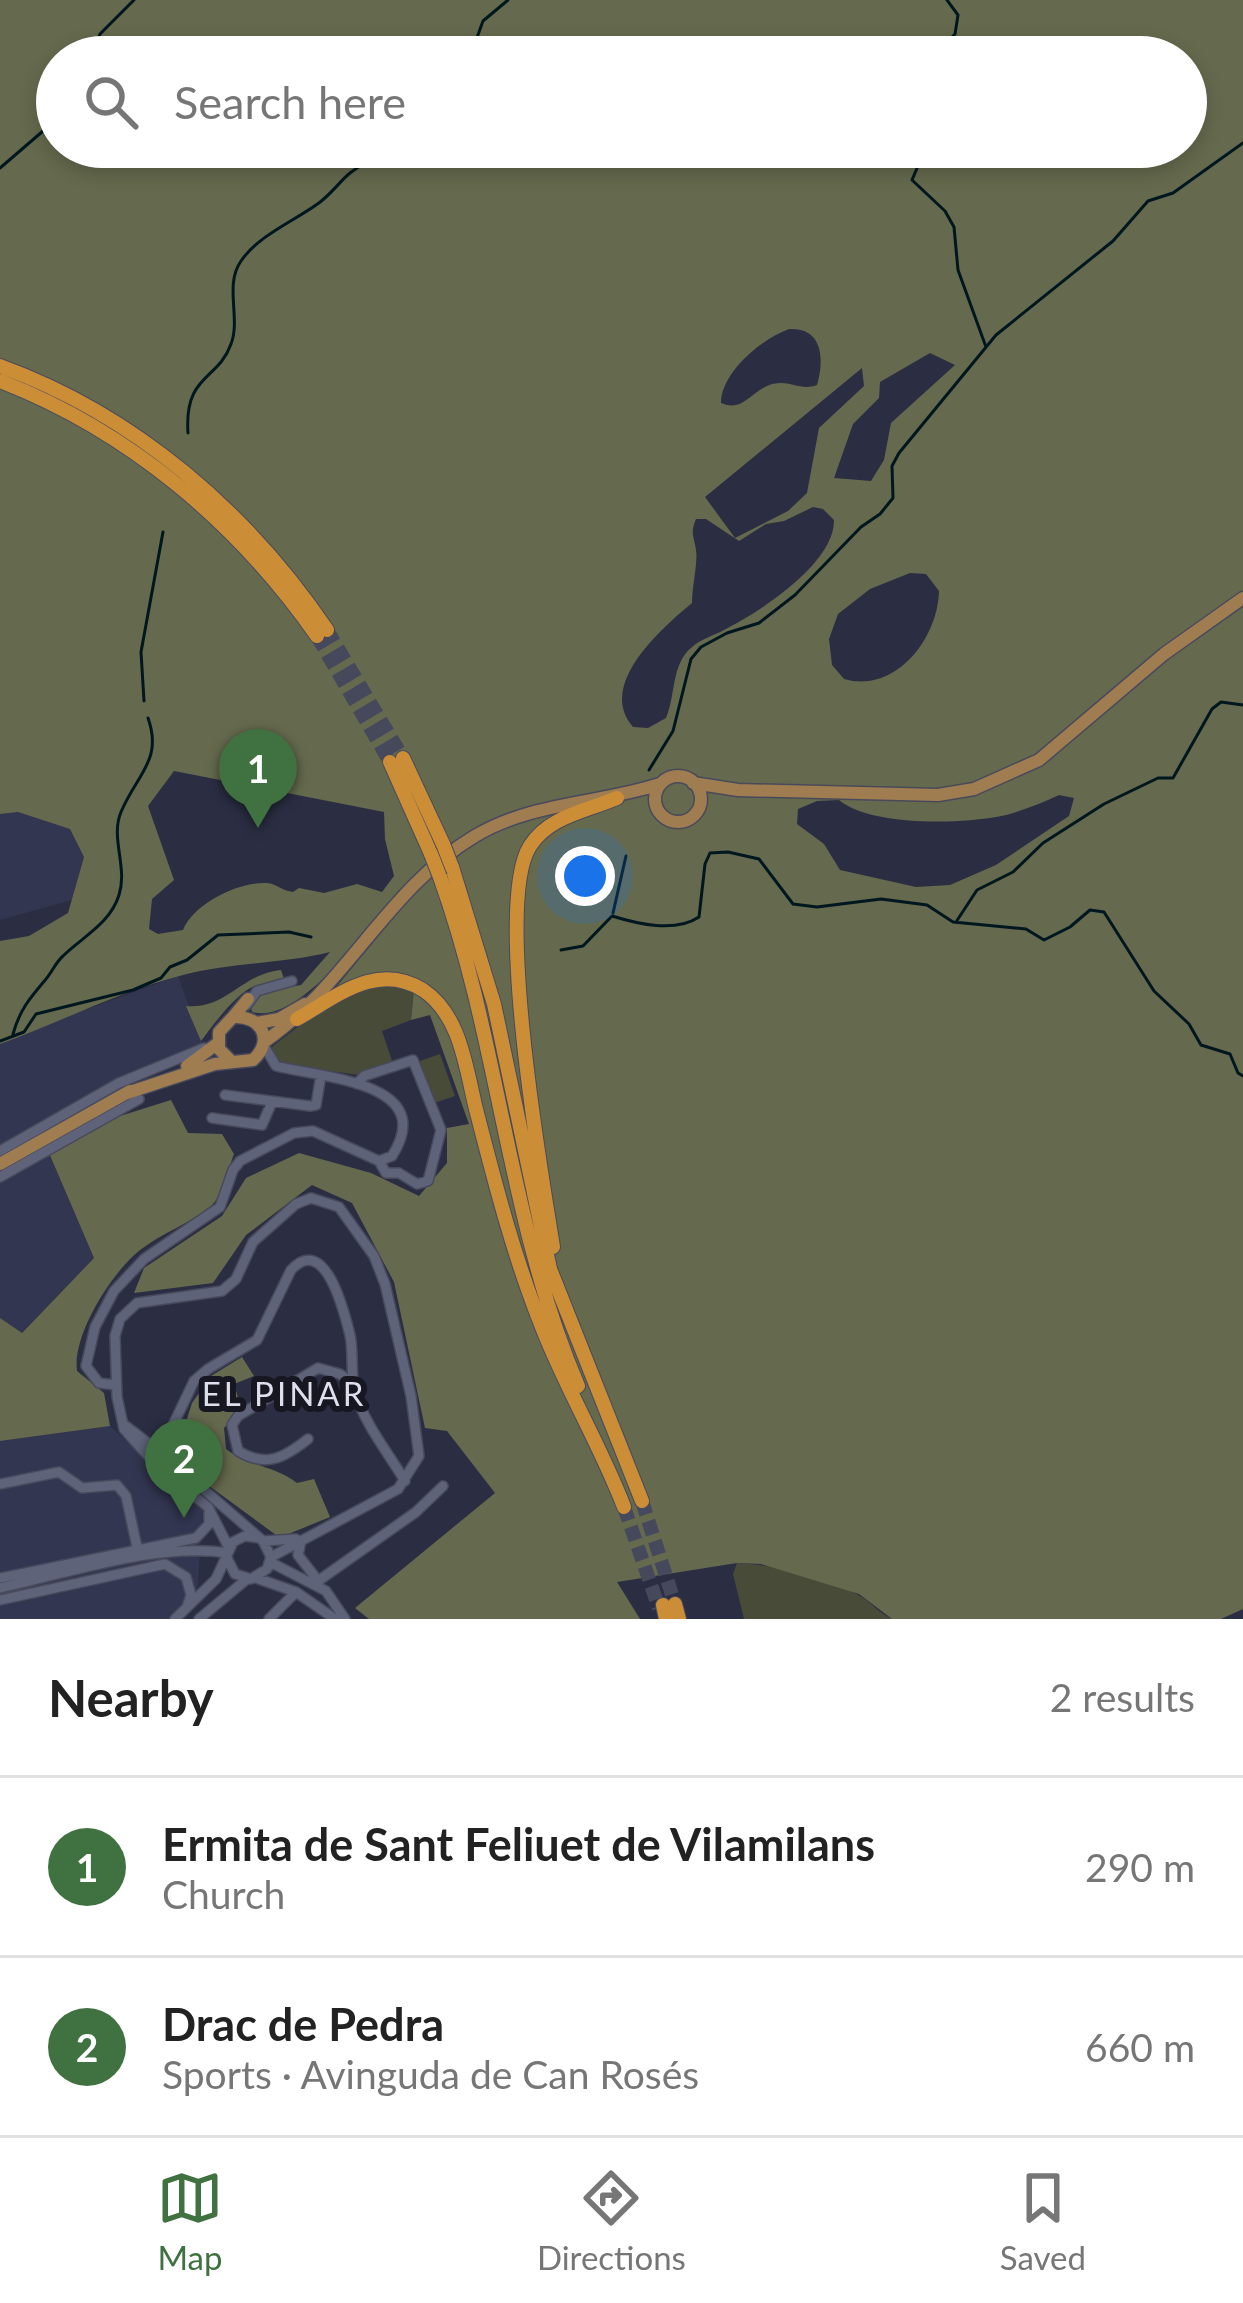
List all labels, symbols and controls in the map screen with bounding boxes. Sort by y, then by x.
search box [36,36,1207,168]
icon: search [78,69,144,135]
text: Search here [174,75,406,129]
pin: 1 [219,729,297,828]
your location [555,846,615,906]
district label: EL PINAR [202,1373,366,1413]
pin: 2 [145,1419,223,1518]
text: Nearby [48,1667,214,1728]
text: 2 results [1050,1674,1195,1720]
text: Ermita de Sant Feliuet de Vilamilans [162,1817,875,1871]
text: 1 [76,1844,98,1890]
text: 290 m [1085,1844,1195,1890]
text: Church [162,1871,285,1917]
text: Drac de Pedra [162,1997,444,2051]
text: 2 [76,2024,98,2070]
text: 660 m [1085,2024,1195,2070]
text: Sports · Avinguda de Can Rosés [162,2051,699,2097]
tab: Map [157,2165,223,2277]
tab: Directions [537,2165,686,2277]
tab: Saved [1000,2165,1086,2277]

